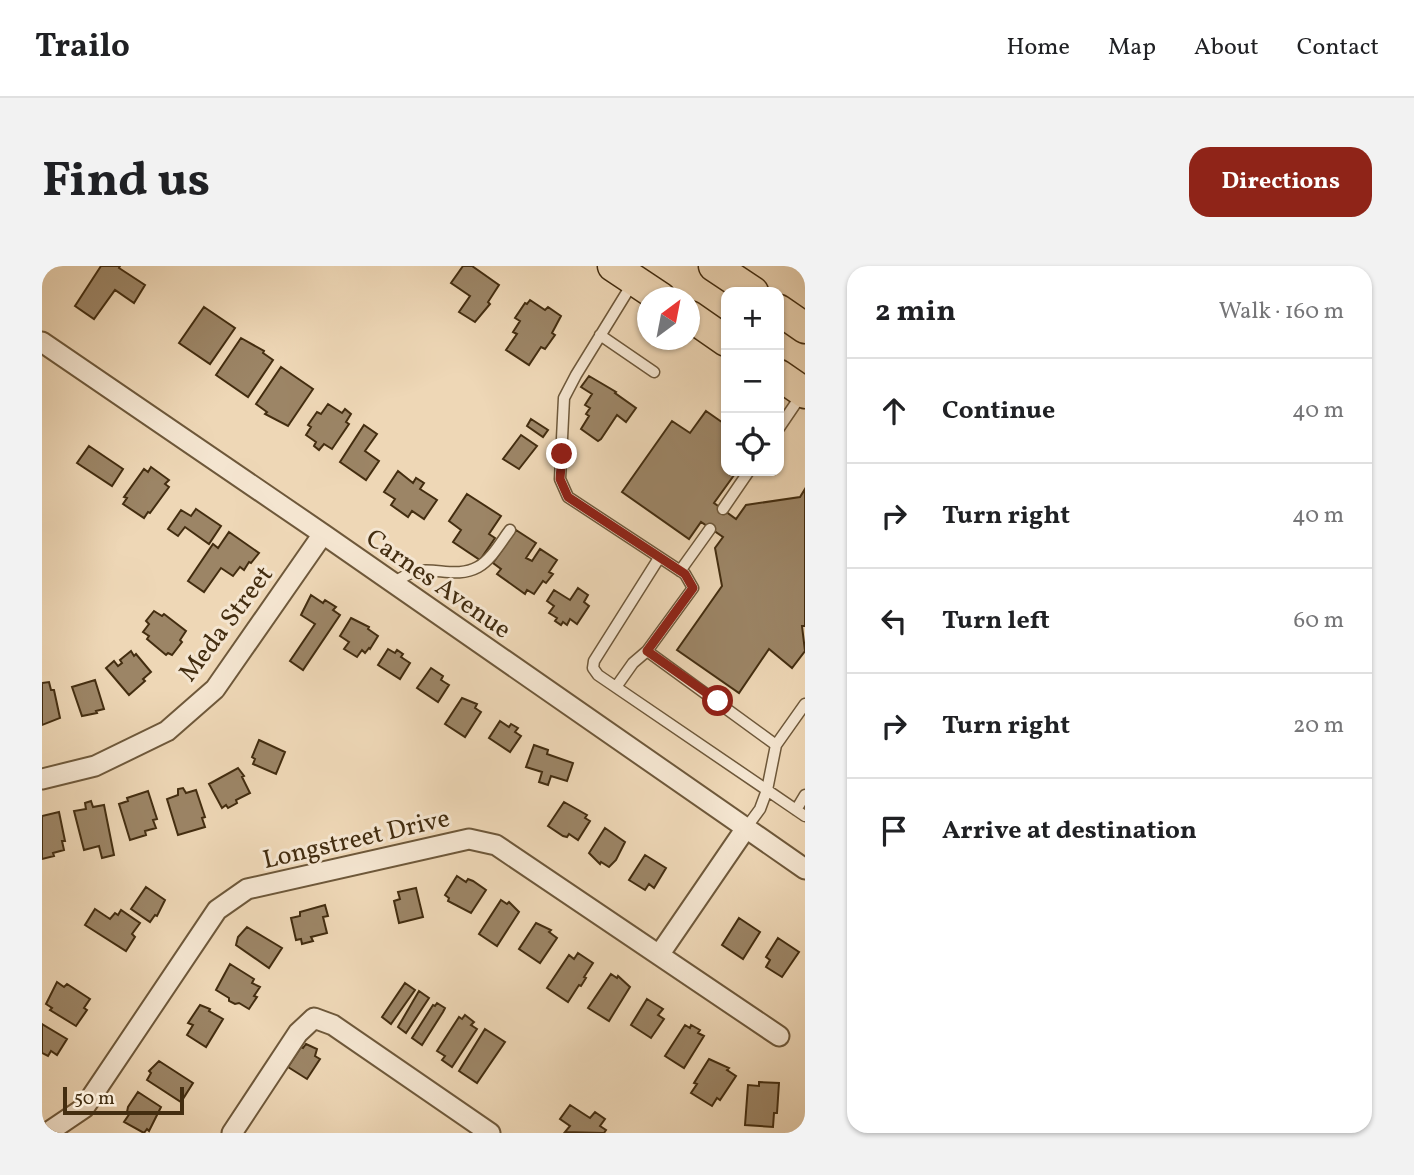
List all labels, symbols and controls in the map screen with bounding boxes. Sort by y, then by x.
text: Trailo [35,25,130,71]
text: Home [1006,31,1070,65]
text: Map [1108,31,1156,65]
text: About [1194,31,1259,65]
text: Contact [1297,31,1379,65]
button: Directions [1189,147,1372,217]
text: Find us [42,148,210,217]
north arrow [637,287,700,350]
map controls [721,287,784,476]
button: + [721,287,784,350]
text: 2 min [875,291,956,333]
text: Walk · 160 m [1219,296,1344,328]
button: − [721,350,784,413]
icon: ahead [875,392,913,430]
text: Continue [942,393,1055,429]
text: 40 m [1292,395,1344,427]
button: locate [721,413,784,476]
route end [546,438,577,469]
icon: right [875,497,913,535]
text: Turn right [942,498,1070,534]
text: 40 m [1292,500,1344,532]
street label: Carnes Avenue [358,521,518,648]
street label: Meda Street [171,559,282,690]
icon: left [875,602,913,640]
text: Turn left [942,603,1050,639]
text: 60 m [1294,605,1344,637]
route start [702,685,733,716]
icon: right [875,707,913,745]
text: Turn right [942,708,1070,744]
text: 20 m [1293,710,1344,742]
street label: Longstreet Drive [259,801,453,879]
icon: arrive [875,812,913,850]
text: Arrive at destination [942,813,1197,849]
scale bar [63,1084,184,1116]
text: 50 m [74,1086,115,1112]

